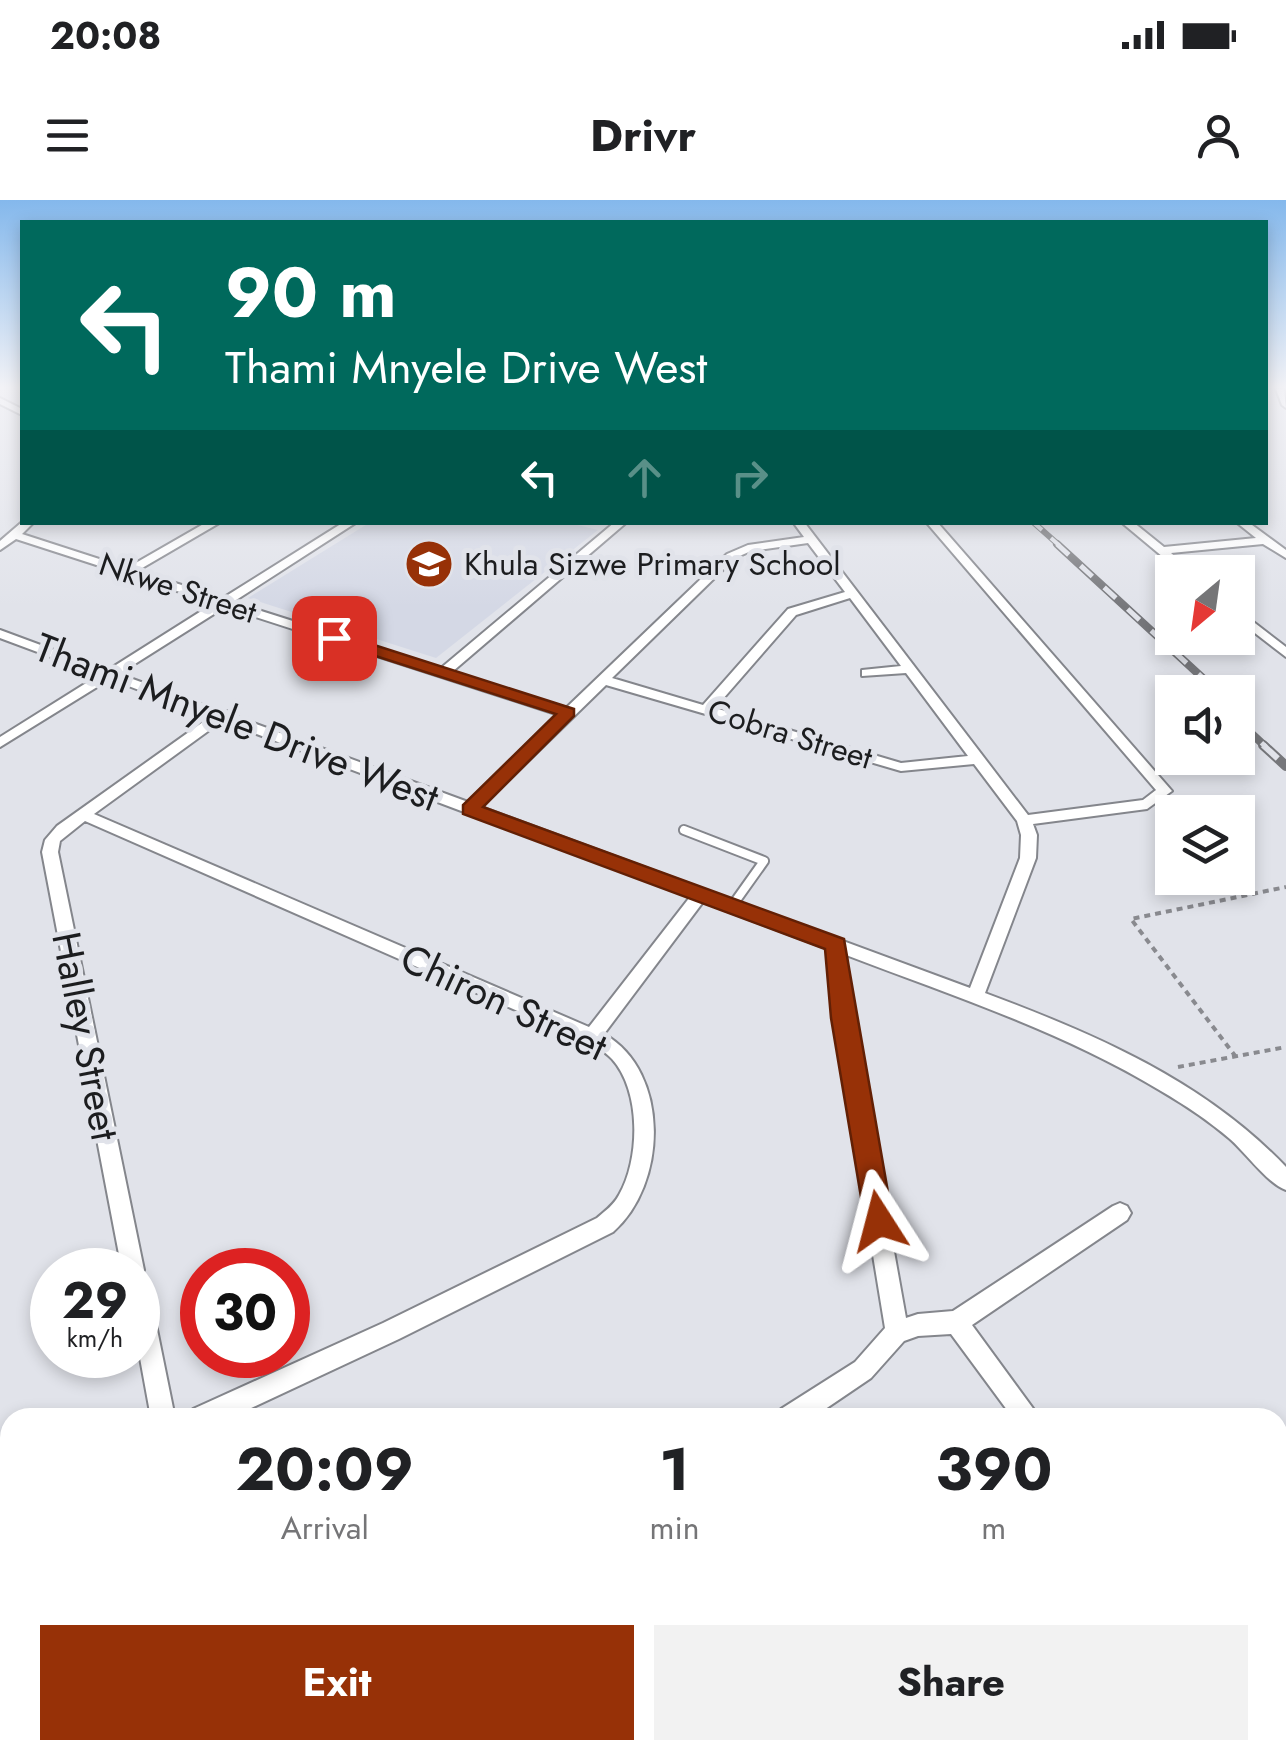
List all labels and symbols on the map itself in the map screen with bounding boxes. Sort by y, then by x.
school or university icon: Khula Sizwe Primary School [403,538,455,590]
street label: Nkwe Street [93,541,263,635]
place label: Khula Sizwe Primary School [464,541,841,587]
north arrow [1155,555,1255,655]
pin [292,596,377,681]
street label: Thami Mnyele Drive West [27,618,448,826]
street label: Cobra Street [702,687,878,781]
street label: Halley Street [37,927,135,1146]
street label: Chiron Street [391,929,617,1075]
position arrow [827,1169,931,1273]
speed limit sign: 30 [180,1248,310,1378]

